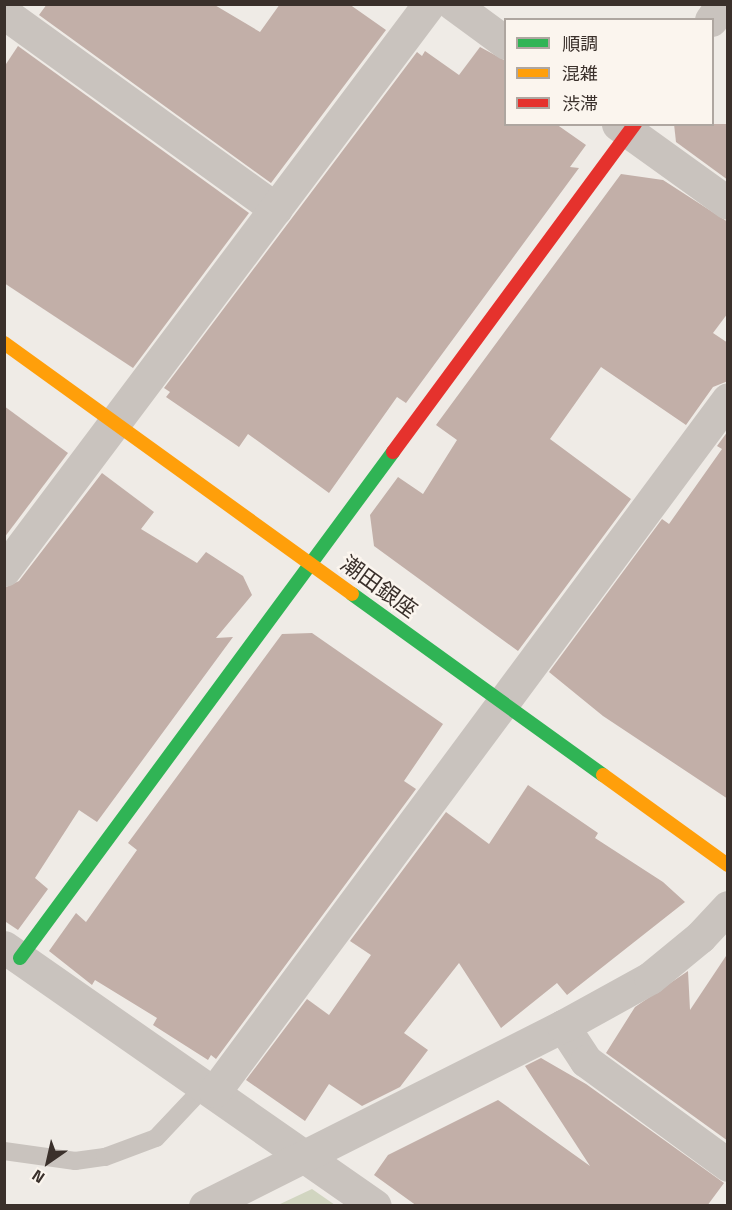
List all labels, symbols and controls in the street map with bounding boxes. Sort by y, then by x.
legend [504,18,714,126]
text: 順調 [562,30,598,57]
text: 混雑 [562,60,598,87]
text: 渋滞 [562,90,598,117]
street label: 潮田銀座 [336,550,422,624]
north arrow [18,1132,78,1192]
text: N [27,1164,49,1190]

